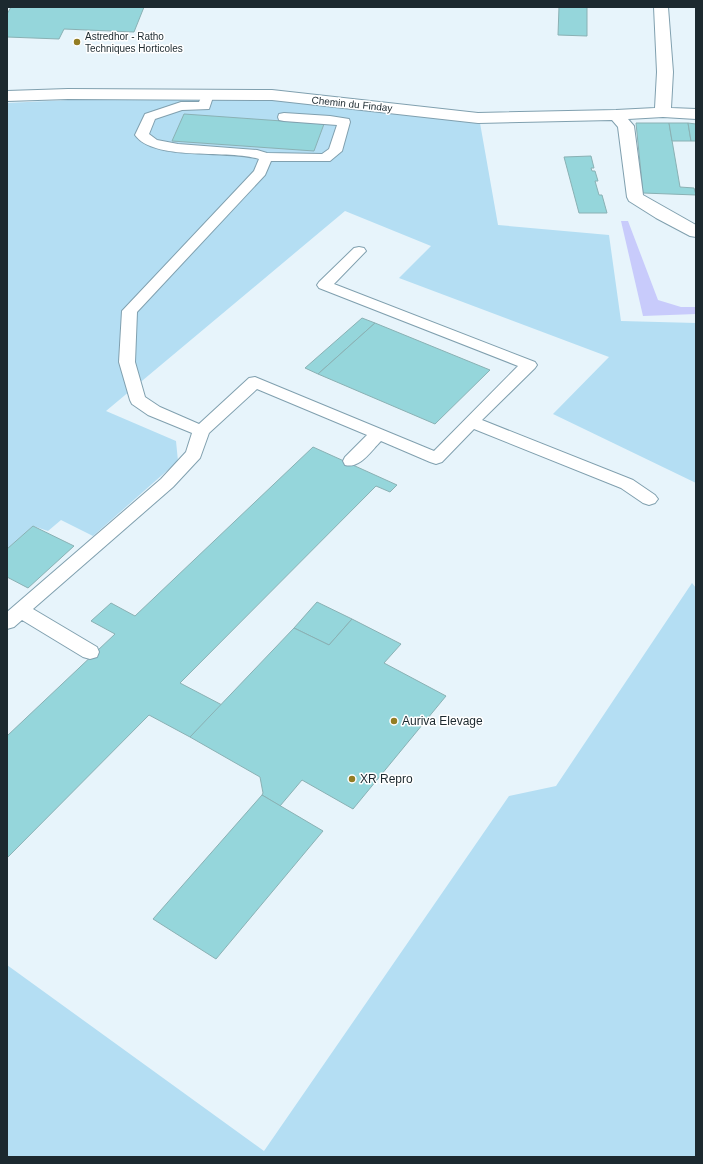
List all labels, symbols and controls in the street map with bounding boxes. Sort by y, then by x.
place label: Astredhor - Ratho Techniques Horticoles [85,31,183,54]
marker: Astredhor - Ratho Techniques Horticoles [72,37,82,47]
street label: Chemin du Finday [311,94,393,114]
place label: Auriva Elevage [402,714,483,728]
marker: Auriva Elevage [389,716,399,726]
place label: XR Repro [360,772,413,786]
marker: XR Repro [347,774,357,784]

